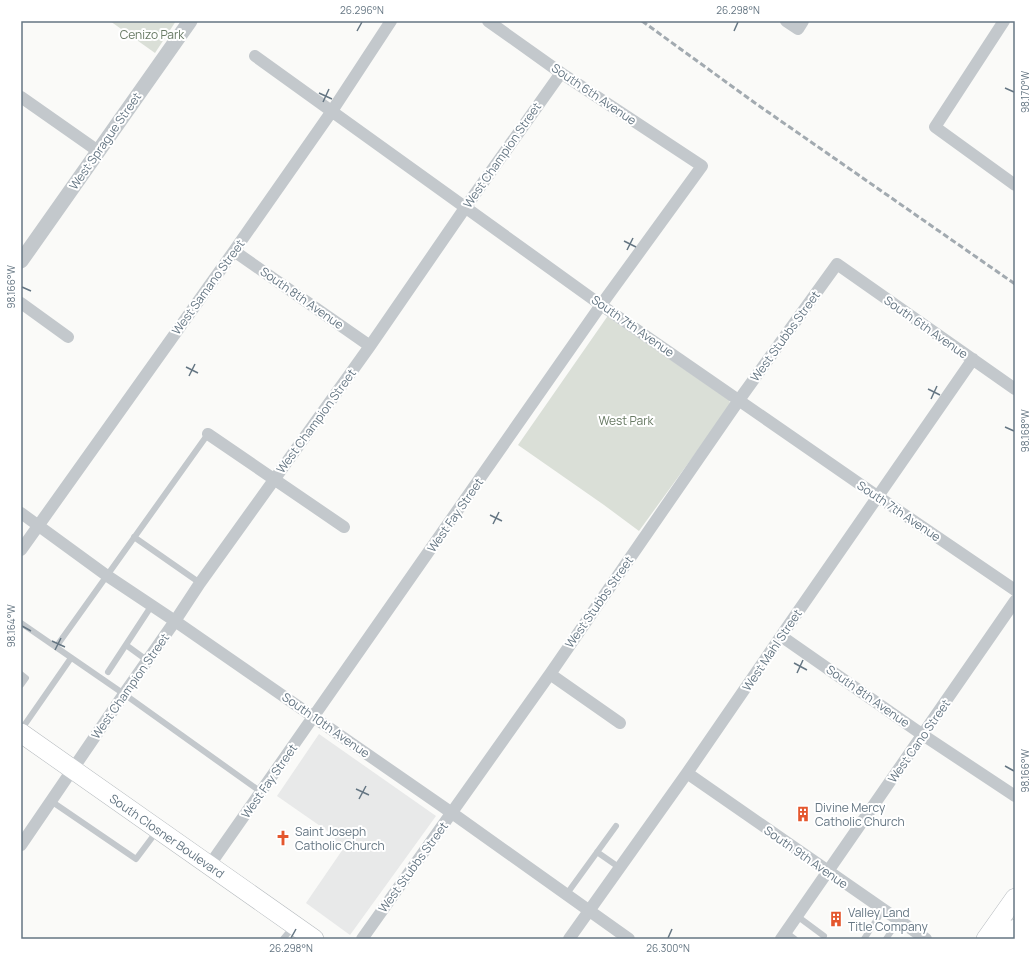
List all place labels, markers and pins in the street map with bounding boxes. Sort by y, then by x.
place label: Divine Mercy Catholic Church [815,799,905,830]
building icon: Divine Mercy Catholic Church [794,805,812,823]
place label: Saint Joseph Catholic Church [295,823,385,854]
church icon: Saint Joseph Catholic Church [274,829,292,847]
place label: Valley Land Title Company [848,904,929,935]
building icon: Valley Land Title Company [827,910,845,928]

